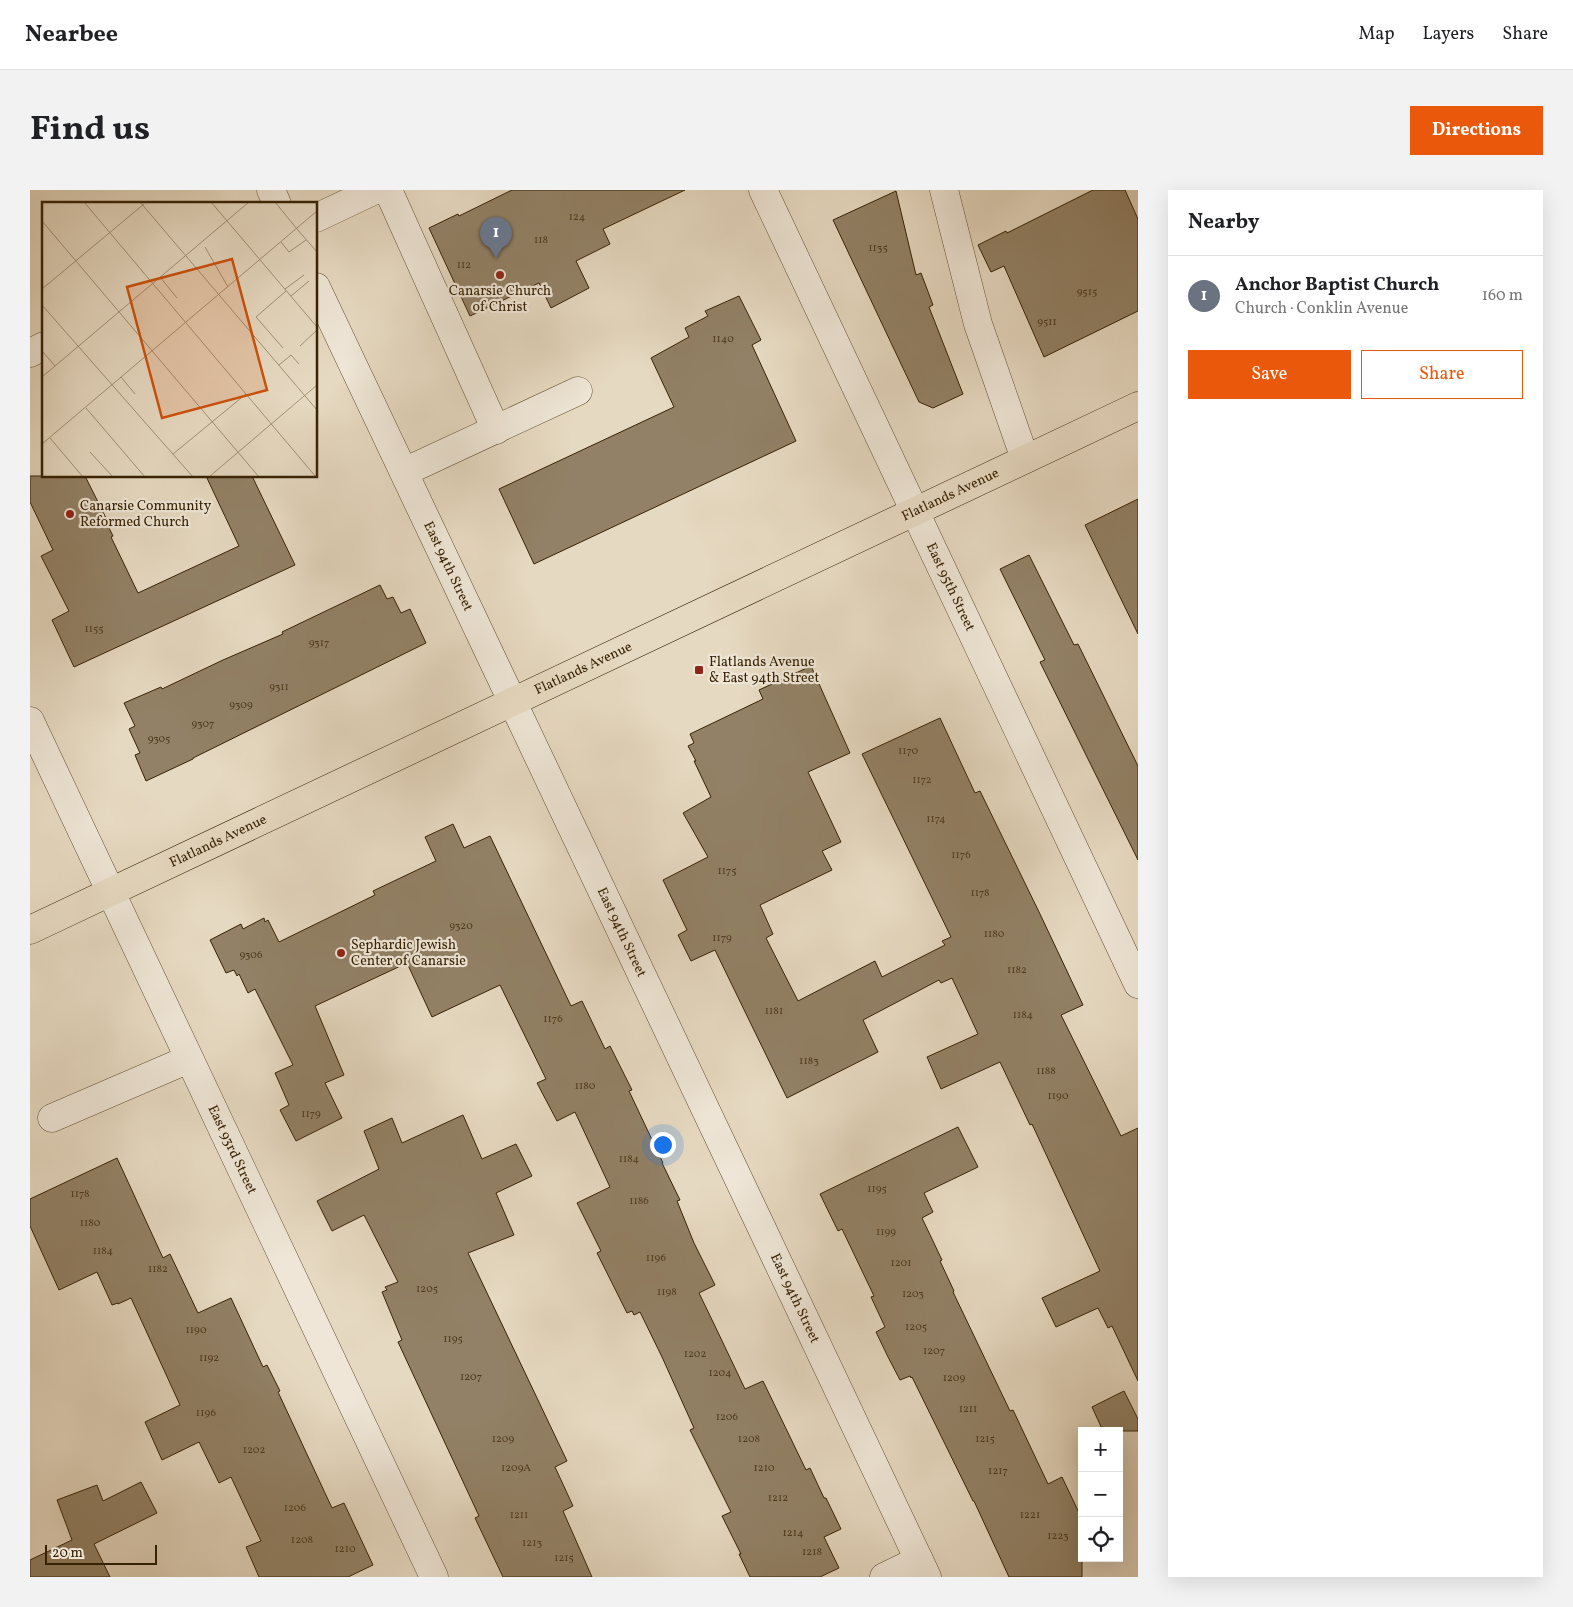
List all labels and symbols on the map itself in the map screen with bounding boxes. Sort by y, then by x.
inset map [42,202,318,478]
house number: 124 [569,210,586,225]
pin: 1 [480,217,512,258]
house number: 118 [534,233,548,248]
house number: 1135 [868,241,888,256]
house number: 112 [457,258,471,273]
marker: Canarsie Church of Christ [494,269,506,281]
place label: Canarsie Church of Christ [449,282,551,317]
house number: 9515 [1077,285,1097,300]
house number: 9511 [1037,315,1057,330]
house number: 1140 [712,332,734,347]
street label: Flatlands Avenue [898,463,1002,526]
place label: Canarsie Community Reformed Church [80,497,212,532]
marker: Canarsie Community Reformed Church [64,508,76,520]
street label: East 94th Street [419,518,478,614]
street label: East 95th Street [921,540,980,634]
house number: 1155 [84,622,104,637]
house number: 9317 [309,636,329,651]
street label: Flatlands Avenue [531,637,635,700]
place label: Flatlands Avenue & East 94th Street [709,653,819,688]
marker: Flatlands Avenue & East 94th Street [693,664,705,676]
house number: 9311 [269,680,289,695]
house number: 9309 [229,698,253,713]
house number: 9307 [192,717,214,732]
house number: 9305 [148,732,170,747]
house number: 1170 [898,744,918,759]
house number: 1172 [912,773,932,788]
street label: Flatlands Avenue [166,810,270,872]
house number: 1174 [926,812,946,827]
house number: 1176 [951,848,971,863]
house number: 1175 [717,864,737,879]
street label: East 94th Street [592,884,651,980]
house number: 1178 [970,886,990,901]
house number: 9320 [449,919,473,934]
house number: 1180 [984,927,1005,942]
house number: 1179 [712,931,732,946]
place label: Sephardic Jewish Center of Canarsie [351,936,466,971]
marker: Sephardic Jewish Center of Canarsie [335,947,347,959]
house number: 9306 [239,948,263,963]
house number: 1182 [1007,963,1027,978]
house number: 1181 [765,1004,783,1019]
house number: 1184 [1013,1008,1034,1023]
house number: 1176 [543,1012,563,1027]
house number: 1183 [799,1054,819,1069]
house number: 1188 [1036,1064,1056,1079]
house number: 1180 [575,1079,596,1094]
house number: 1190 [1047,1089,1069,1104]
street label: East 93rd Street [203,1102,262,1197]
house number: 1179 [301,1107,321,1122]
your location [650,1132,676,1158]
house number: 1184 [619,1152,640,1167]
house number: 1195 [867,1182,887,1197]
house number: 1178 [70,1187,90,1202]
house number: 1186 [629,1194,649,1209]
house number: 1180 [80,1216,101,1231]
house number: 1199 [876,1225,896,1240]
house number: 1184 [93,1244,114,1259]
street label: East 94th Street [766,1250,824,1346]
house number: 1196 [646,1251,667,1266]
house number: 1201 [891,1256,911,1271]
house number: 1182 [148,1262,168,1277]
house number: 1205 [416,1282,438,1297]
house number: 1198 [657,1285,677,1300]
house number: 1203 [902,1287,924,1302]
house number: 1205 [905,1320,927,1335]
house number: 1190 [185,1323,207,1338]
house number: 1195 [443,1332,463,1347]
house number: 1207 [923,1344,945,1359]
house number: 1202 [684,1347,706,1362]
house number: 1192 [199,1351,219,1366]
house number: 1204 [709,1366,732,1381]
house number: 1207 [460,1370,482,1385]
house number: 1209 [943,1371,966,1386]
house number: 1211 [959,1402,977,1417]
house number: 1196 [196,1406,217,1421]
house number: 1206 [716,1410,739,1425]
house number: 1209 [492,1432,515,1447]
house number: 1208 [738,1432,761,1447]
house number: 1215 [975,1432,995,1447]
house number: 1202 [243,1443,265,1458]
house number: 1209A [501,1461,531,1476]
house number: 1210 [753,1461,775,1476]
house number: 1217 [988,1464,1008,1479]
house number: 1212 [768,1491,788,1506]
house number: 1206 [284,1501,307,1516]
house number: 1211 [510,1508,528,1523]
house number: 1221 [1020,1508,1040,1523]
house number: 1214 [782,1526,804,1541]
house number: 1223 [1047,1529,1069,1544]
house number: 1208 [291,1533,314,1548]
house number: 1213 [522,1536,542,1551]
scale bar [45,1542,158,1565]
house number: 1210 [334,1542,356,1557]
house number: 1218 [802,1545,822,1560]
house number: 1215 [554,1551,574,1566]

